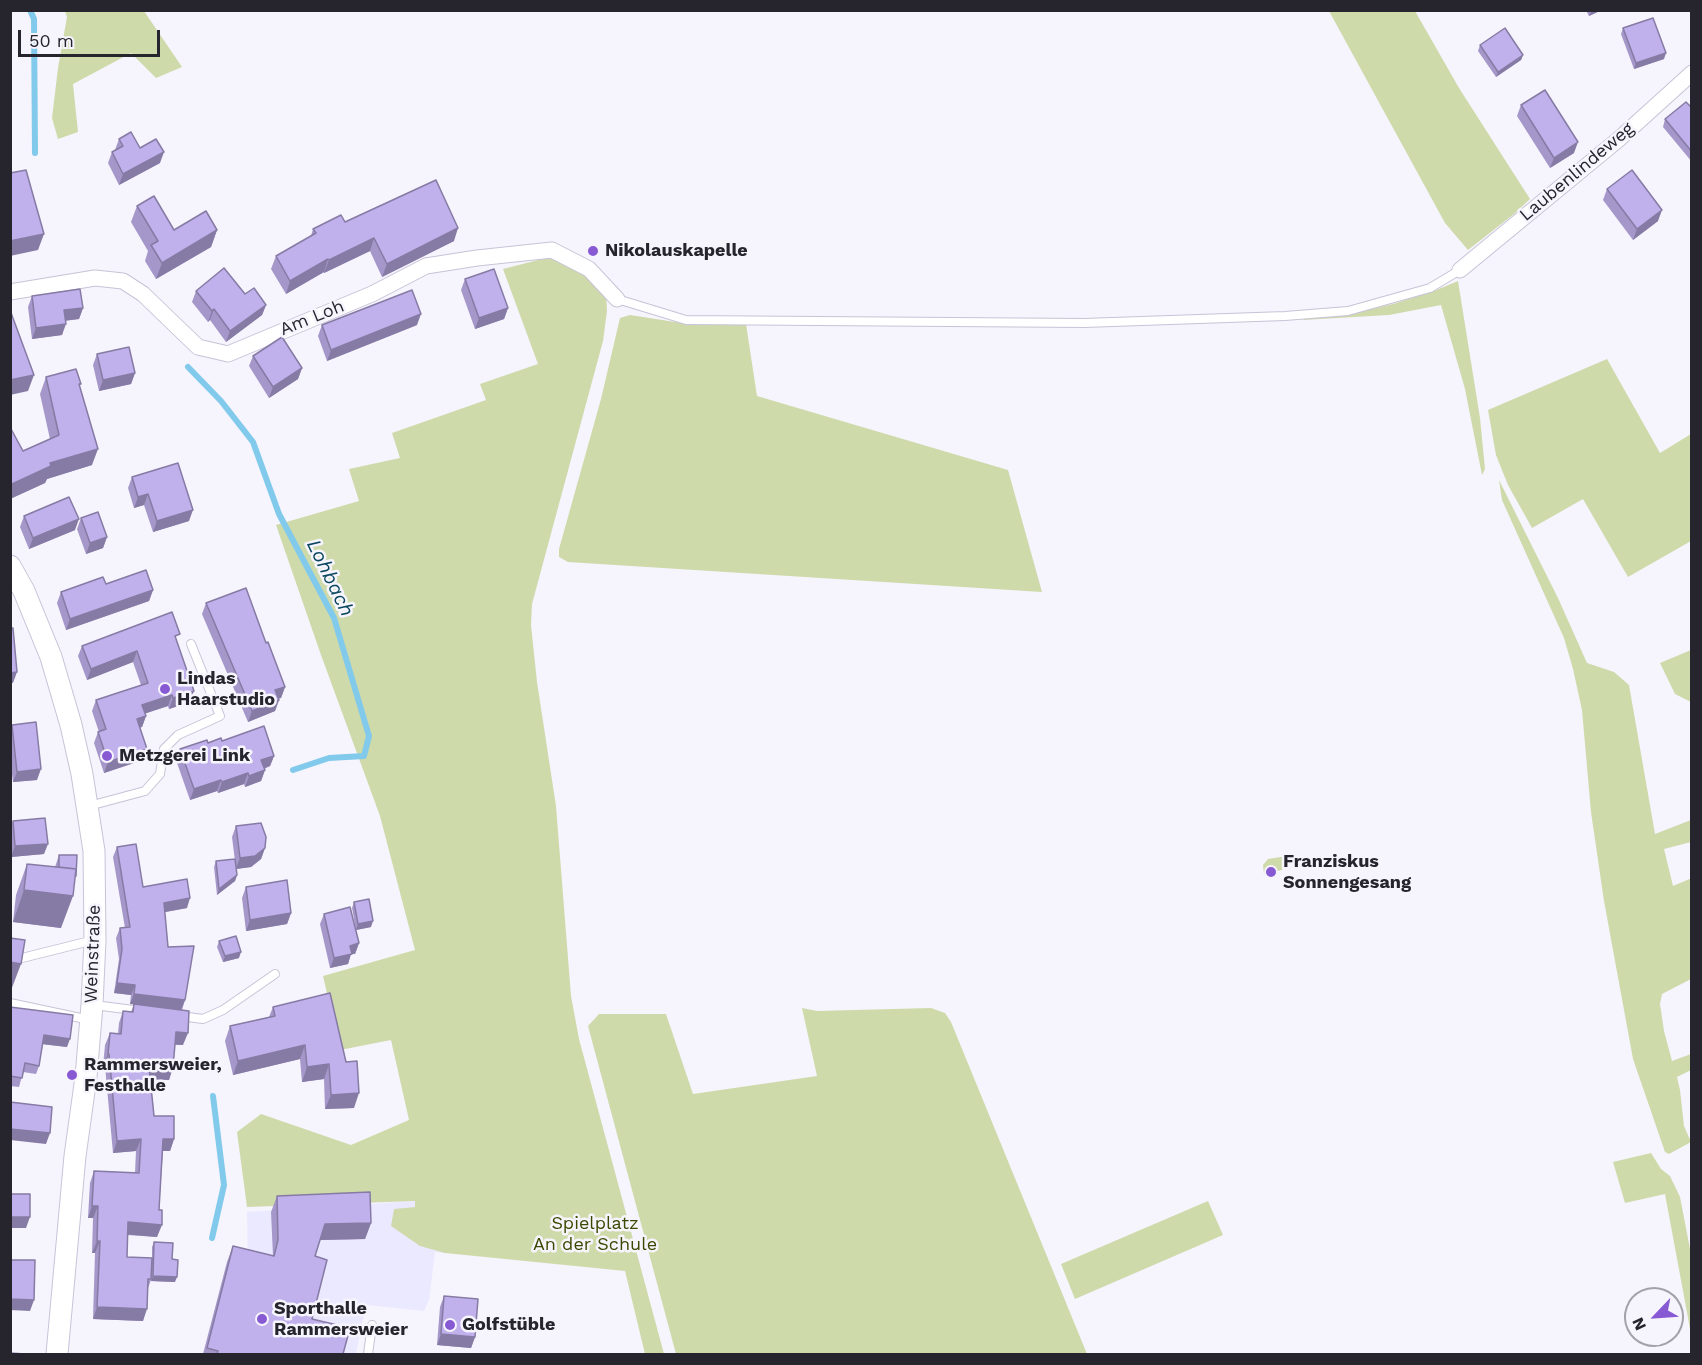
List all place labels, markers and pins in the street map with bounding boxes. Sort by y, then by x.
place label: Nikolauskapelle [605,240,748,262]
marker: Nikolauskapelle [586,244,600,258]
place label: Lindas Haarstudio [177,668,275,710]
marker: Lindas Haarstudio [158,682,172,696]
place label: Metzgerei Link [119,745,250,767]
marker: Metzgerei Link [100,749,114,763]
place label: Franziskus Sonnengesang [1283,851,1411,894]
marker: Franziskus Sonnengesang [1264,865,1278,879]
place label: Rammersweier, Festhalle [84,1054,222,1096]
marker: Rammersweier, Festhalle [65,1068,79,1082]
place label: Sporthalle Rammersweier [274,1298,408,1340]
marker: Sporthalle Rammersweier [255,1312,269,1326]
place label: Golfstüble [462,1314,555,1336]
marker: Golfstüble [443,1318,457,1332]

